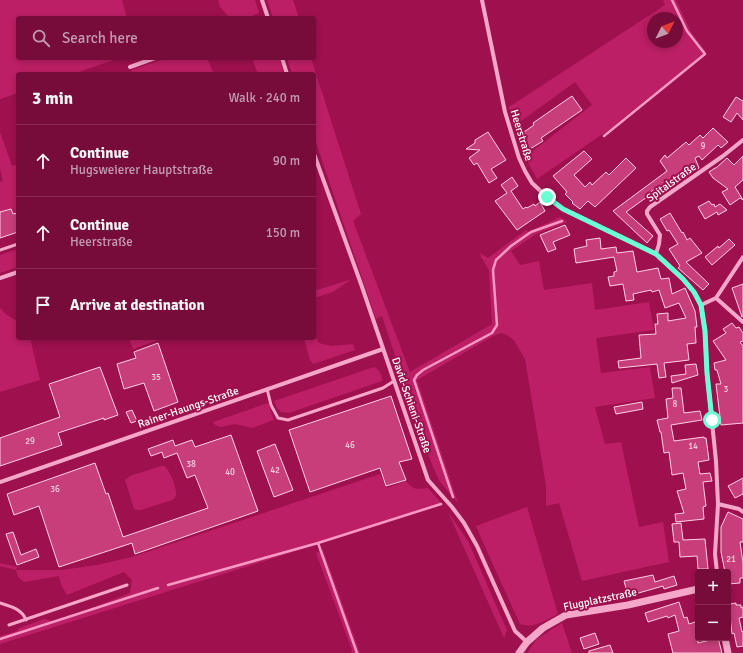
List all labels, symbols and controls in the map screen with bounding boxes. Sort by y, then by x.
north arrow [647,12,683,48]
search box [16,16,316,60]
icon: search [30,27,52,49]
text: Search here [62,29,138,47]
text: 3 min [32,88,73,109]
text: Walk · 240 m [229,90,300,106]
street label: Heerstraße [508,108,535,162]
house number: 9 [701,141,706,152]
text: Continue [70,144,129,162]
icon: ahead [32,150,54,172]
text: 90 m [273,153,300,169]
street label: Spitalstraße [644,160,699,205]
text: Hugsweierer Hauptstraße [70,162,213,178]
route end [538,188,556,206]
text: Continue [70,216,129,234]
icon: ahead [32,222,54,244]
text: 150 m [266,225,300,241]
text: Heerstraße [70,234,133,250]
icon: arrive [32,294,54,316]
text: Arrive at destination [70,296,205,314]
street label: David-Schieni-Straße [389,356,434,455]
house number: 35 [151,372,161,383]
street label: Rainer-Haungs-Straße [136,384,240,431]
house number: 3 [724,384,729,395]
house number: 8 [673,399,678,410]
route start [703,411,721,429]
house number: 29 [25,436,35,447]
house number: 46 [345,440,355,451]
house number: 14 [688,441,698,452]
house number: 38 [186,459,196,470]
house number: 42 [270,465,280,476]
house number: 40 [225,467,235,478]
house number: 36 [50,484,60,495]
house number: 21 [726,554,736,565]
map controls [695,569,731,641]
button: + [695,569,731,605]
street label: Flugplatzstraße [562,585,638,614]
button: − [695,605,731,641]

